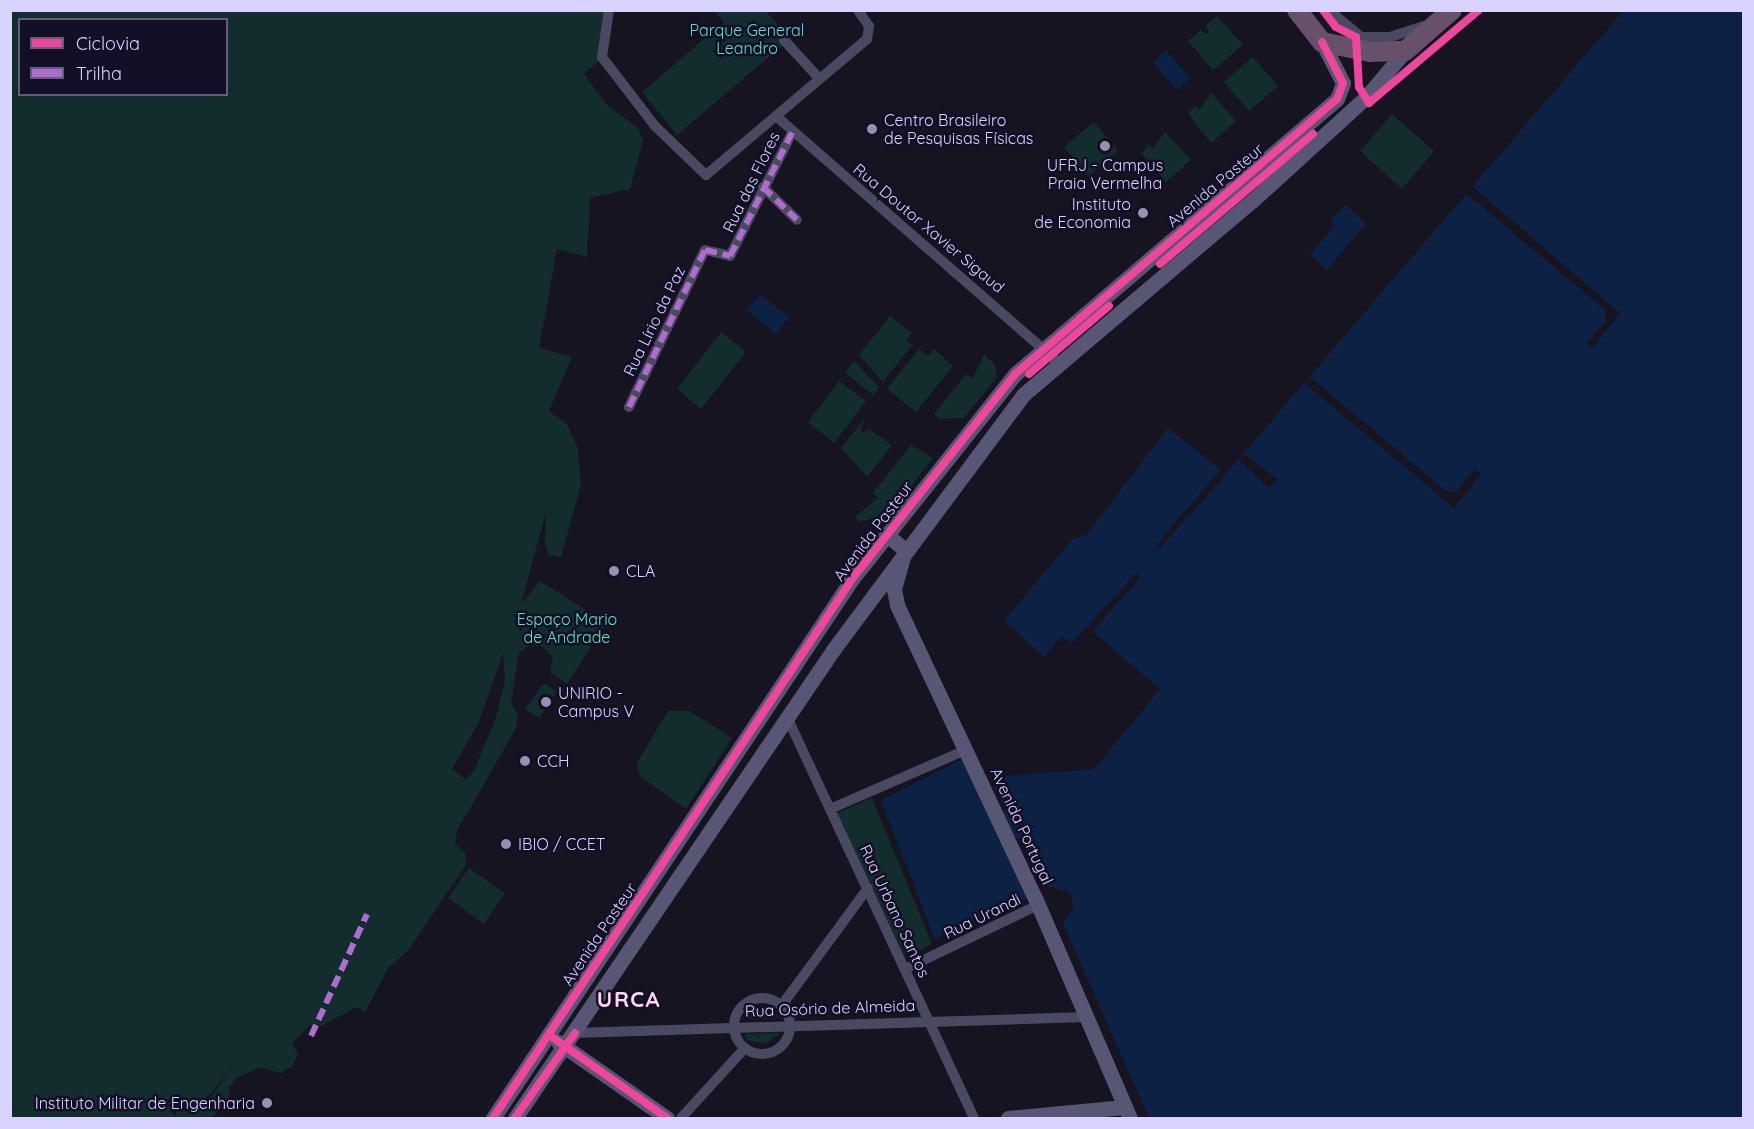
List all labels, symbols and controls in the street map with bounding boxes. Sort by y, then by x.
legend [18,18,228,96]
park label: Parque General Leandro [690,20,804,58]
text: Ciclovia [76,32,140,55]
text: Trilha [76,62,122,85]
place label: Centro Brasileiro de Pesquisas Físicas [884,110,1033,148]
marker: Centro Brasileiro de Pesquisas Físicas [865,122,879,136]
street label: Rua das Flores [718,129,784,235]
marker: UFRJ - Campus Praia Vermelha [1098,139,1112,153]
street label: Avenida Pasteur [1163,139,1267,231]
place label: UFRJ - Campus Praia Vermelha [1047,155,1163,193]
street label: Rua Doutor Xavier Sigaud [850,159,1008,297]
place label: Instituto de Economia [1034,194,1131,232]
marker: Instituto de Economia [1136,206,1150,220]
street label: Rua Lírio da Paz [619,263,689,379]
street label: Avenida Pasteur [829,477,917,585]
place label: CLA [626,561,655,581]
marker: CLA [607,564,621,578]
park label: Espaço Mario de Andrade [517,609,617,647]
place label: UNIRIO - Campus V [558,683,634,721]
marker: UNIRIO - Campus V [539,695,553,709]
place label: CCH [537,751,569,771]
marker: CCH [518,754,532,768]
street label: Avenida Portugal [987,765,1057,887]
place label: IBIO / CCET [518,834,605,854]
marker: IBIO / CCET [499,837,513,851]
street label: Rua Urbano Santos [856,842,934,980]
street label: Avenida Pasteur [557,879,641,989]
street label: Rua Urandi [940,889,1024,943]
district label: URCA [597,987,661,1013]
street label: Rua Osório de Almeida [745,995,915,1021]
place label: Instituto Militar de Engenharia [35,1093,255,1113]
marker: Instituto Militar de Engenharia [260,1096,274,1110]

